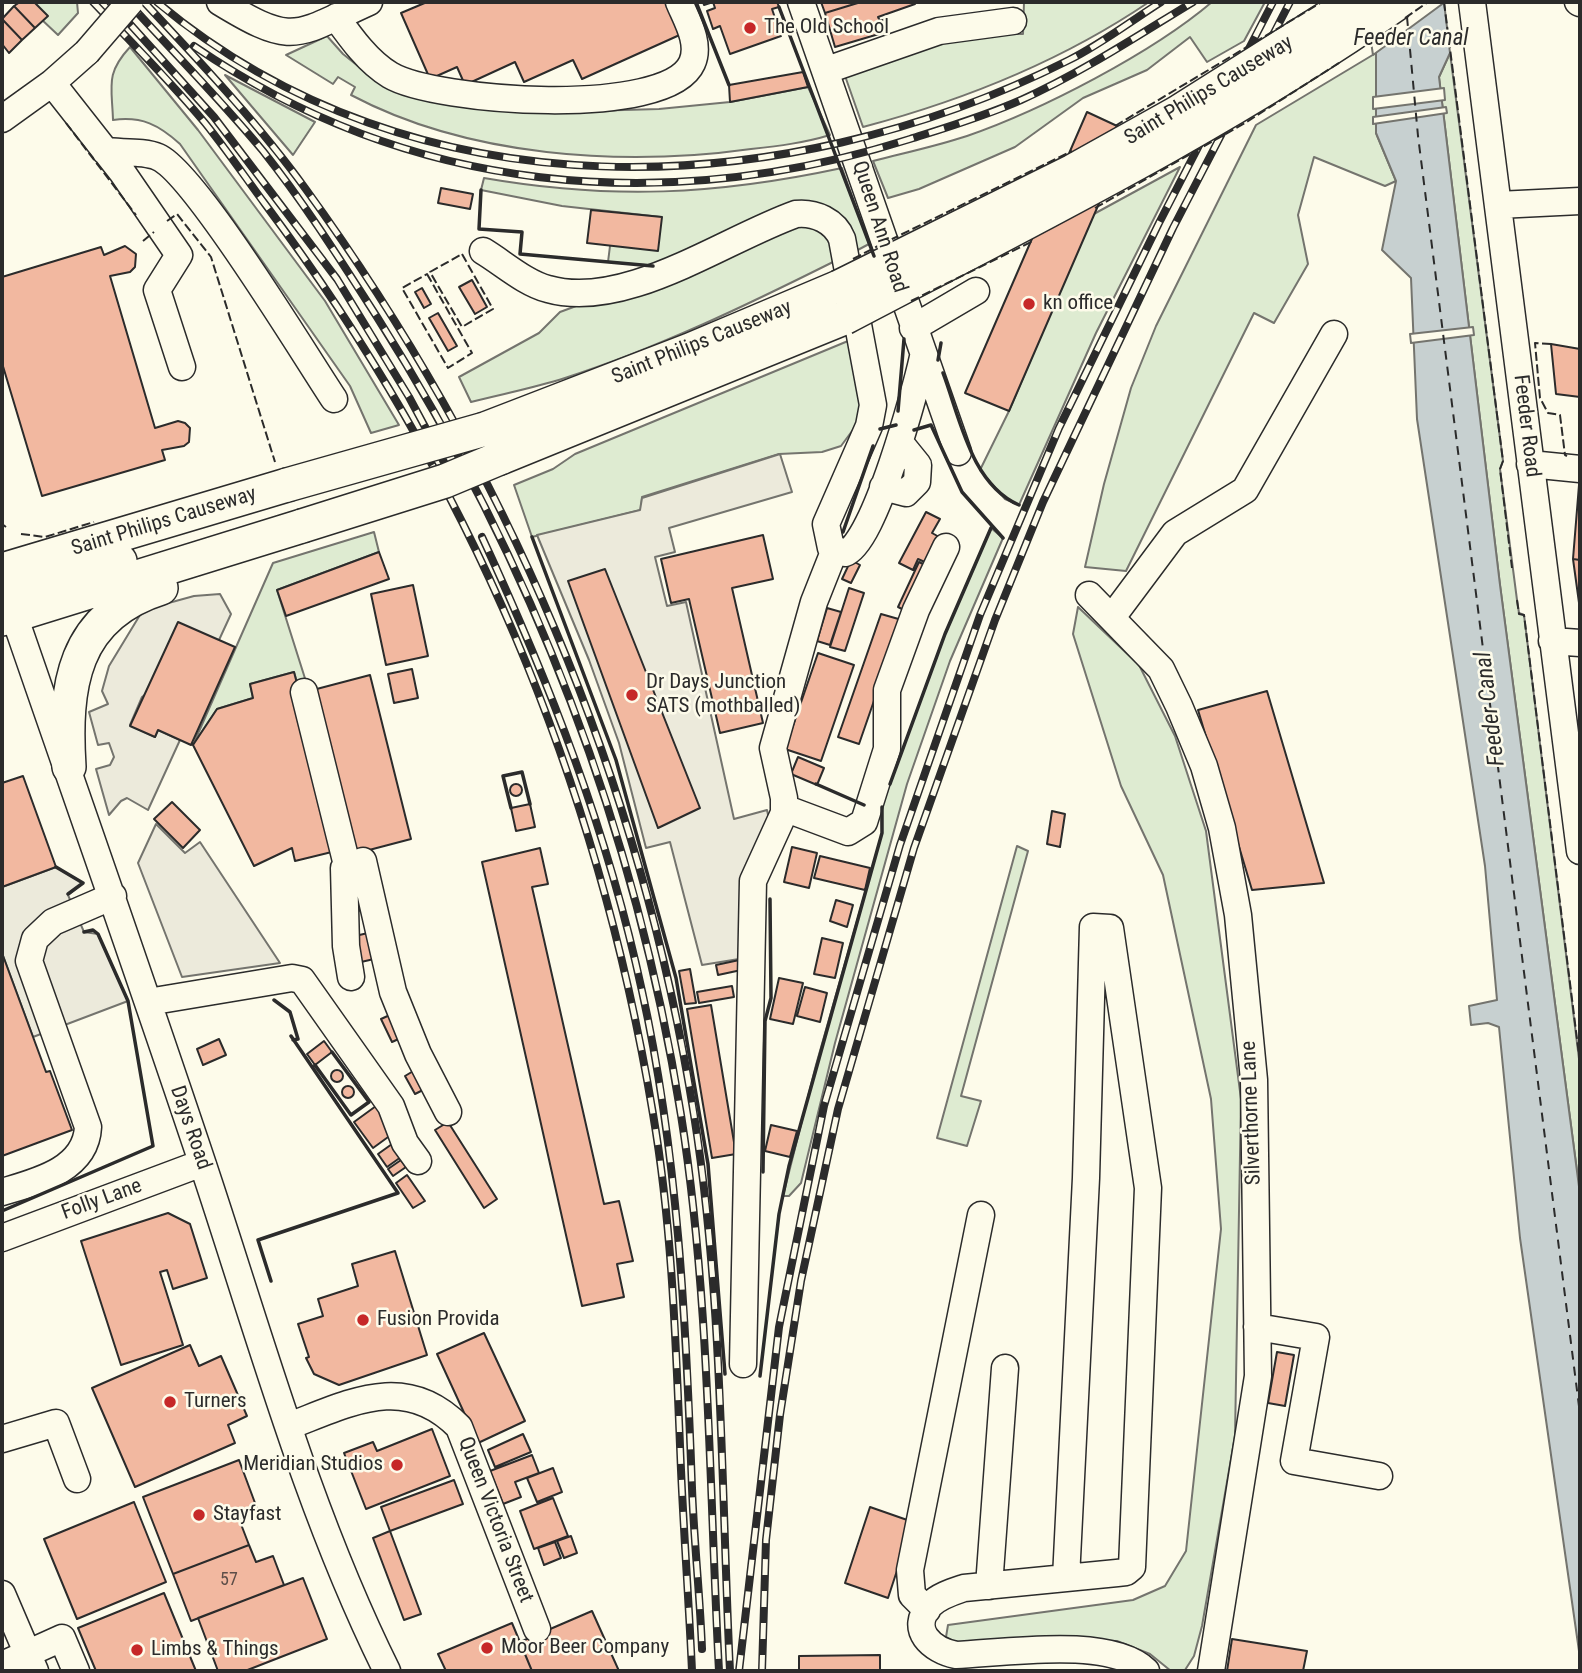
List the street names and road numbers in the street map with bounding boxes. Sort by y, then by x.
street label: Saint Philips Causeway [1120,31,1298,151]
street label: Queen Ann Road [846,158,912,296]
street label: Saint Philips Causeway [608,295,796,391]
street label: Feeder Road [1507,373,1545,479]
street label: Saint Philips Causeway [69,482,259,562]
street label: Silverthorne Lane [1237,1040,1267,1186]
street label: Days Road [164,1083,216,1173]
street label: Folly Lane [58,1174,146,1226]
street label: Queen Victoria Street [452,1434,538,1606]

